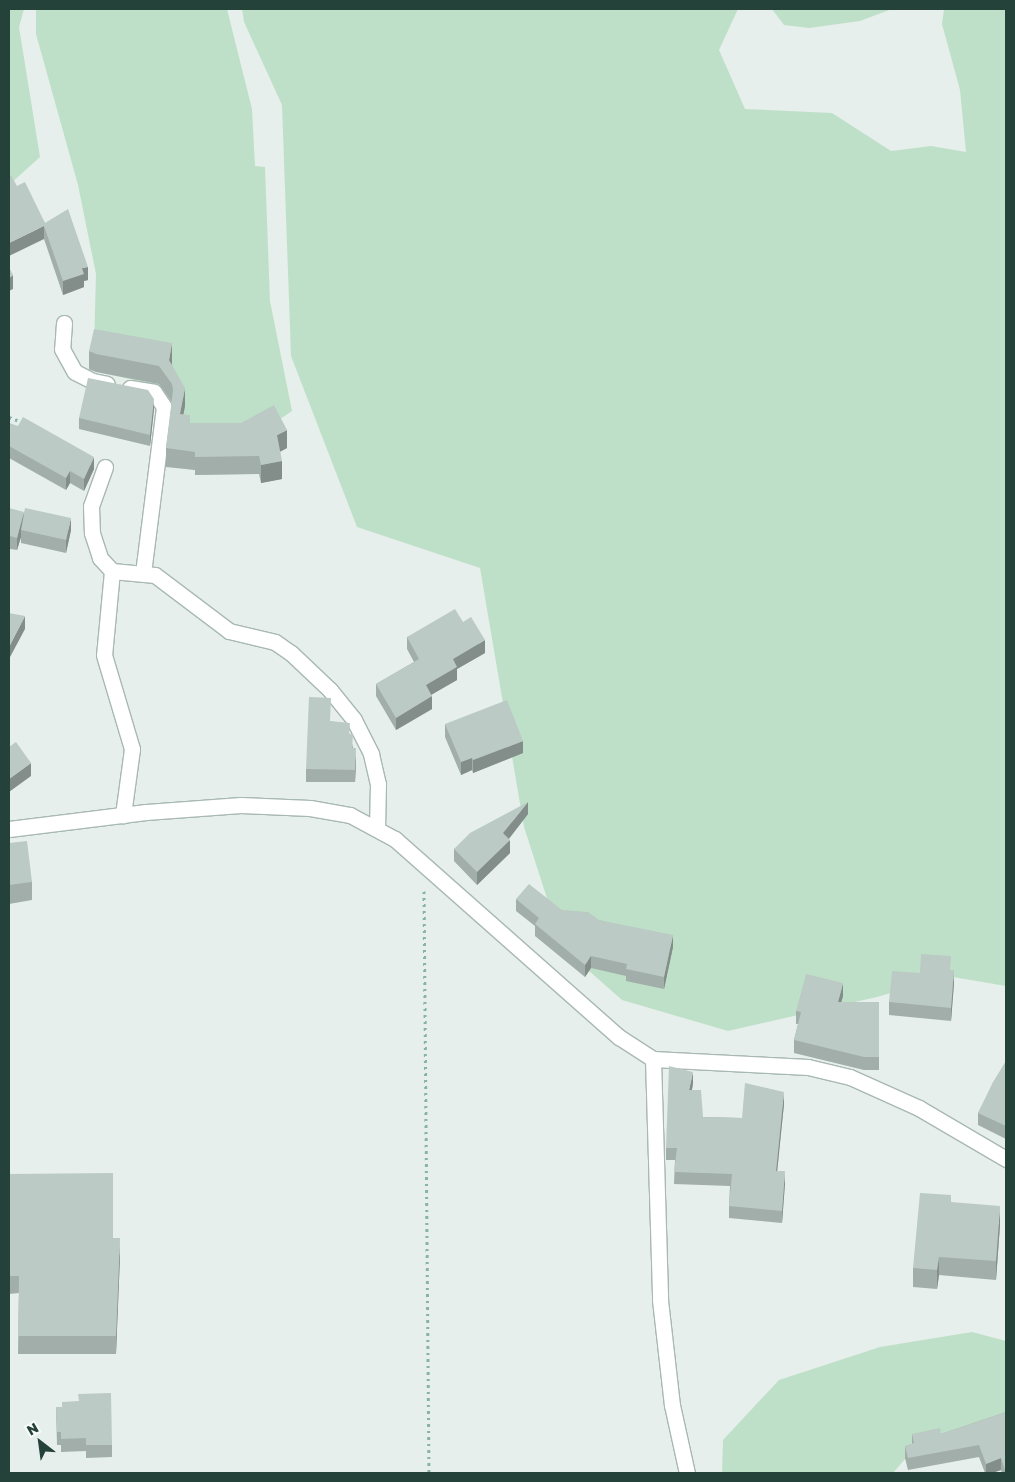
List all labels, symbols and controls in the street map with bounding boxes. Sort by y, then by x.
north arrow [15,1417,65,1467]
text: N [23,1419,41,1439]

